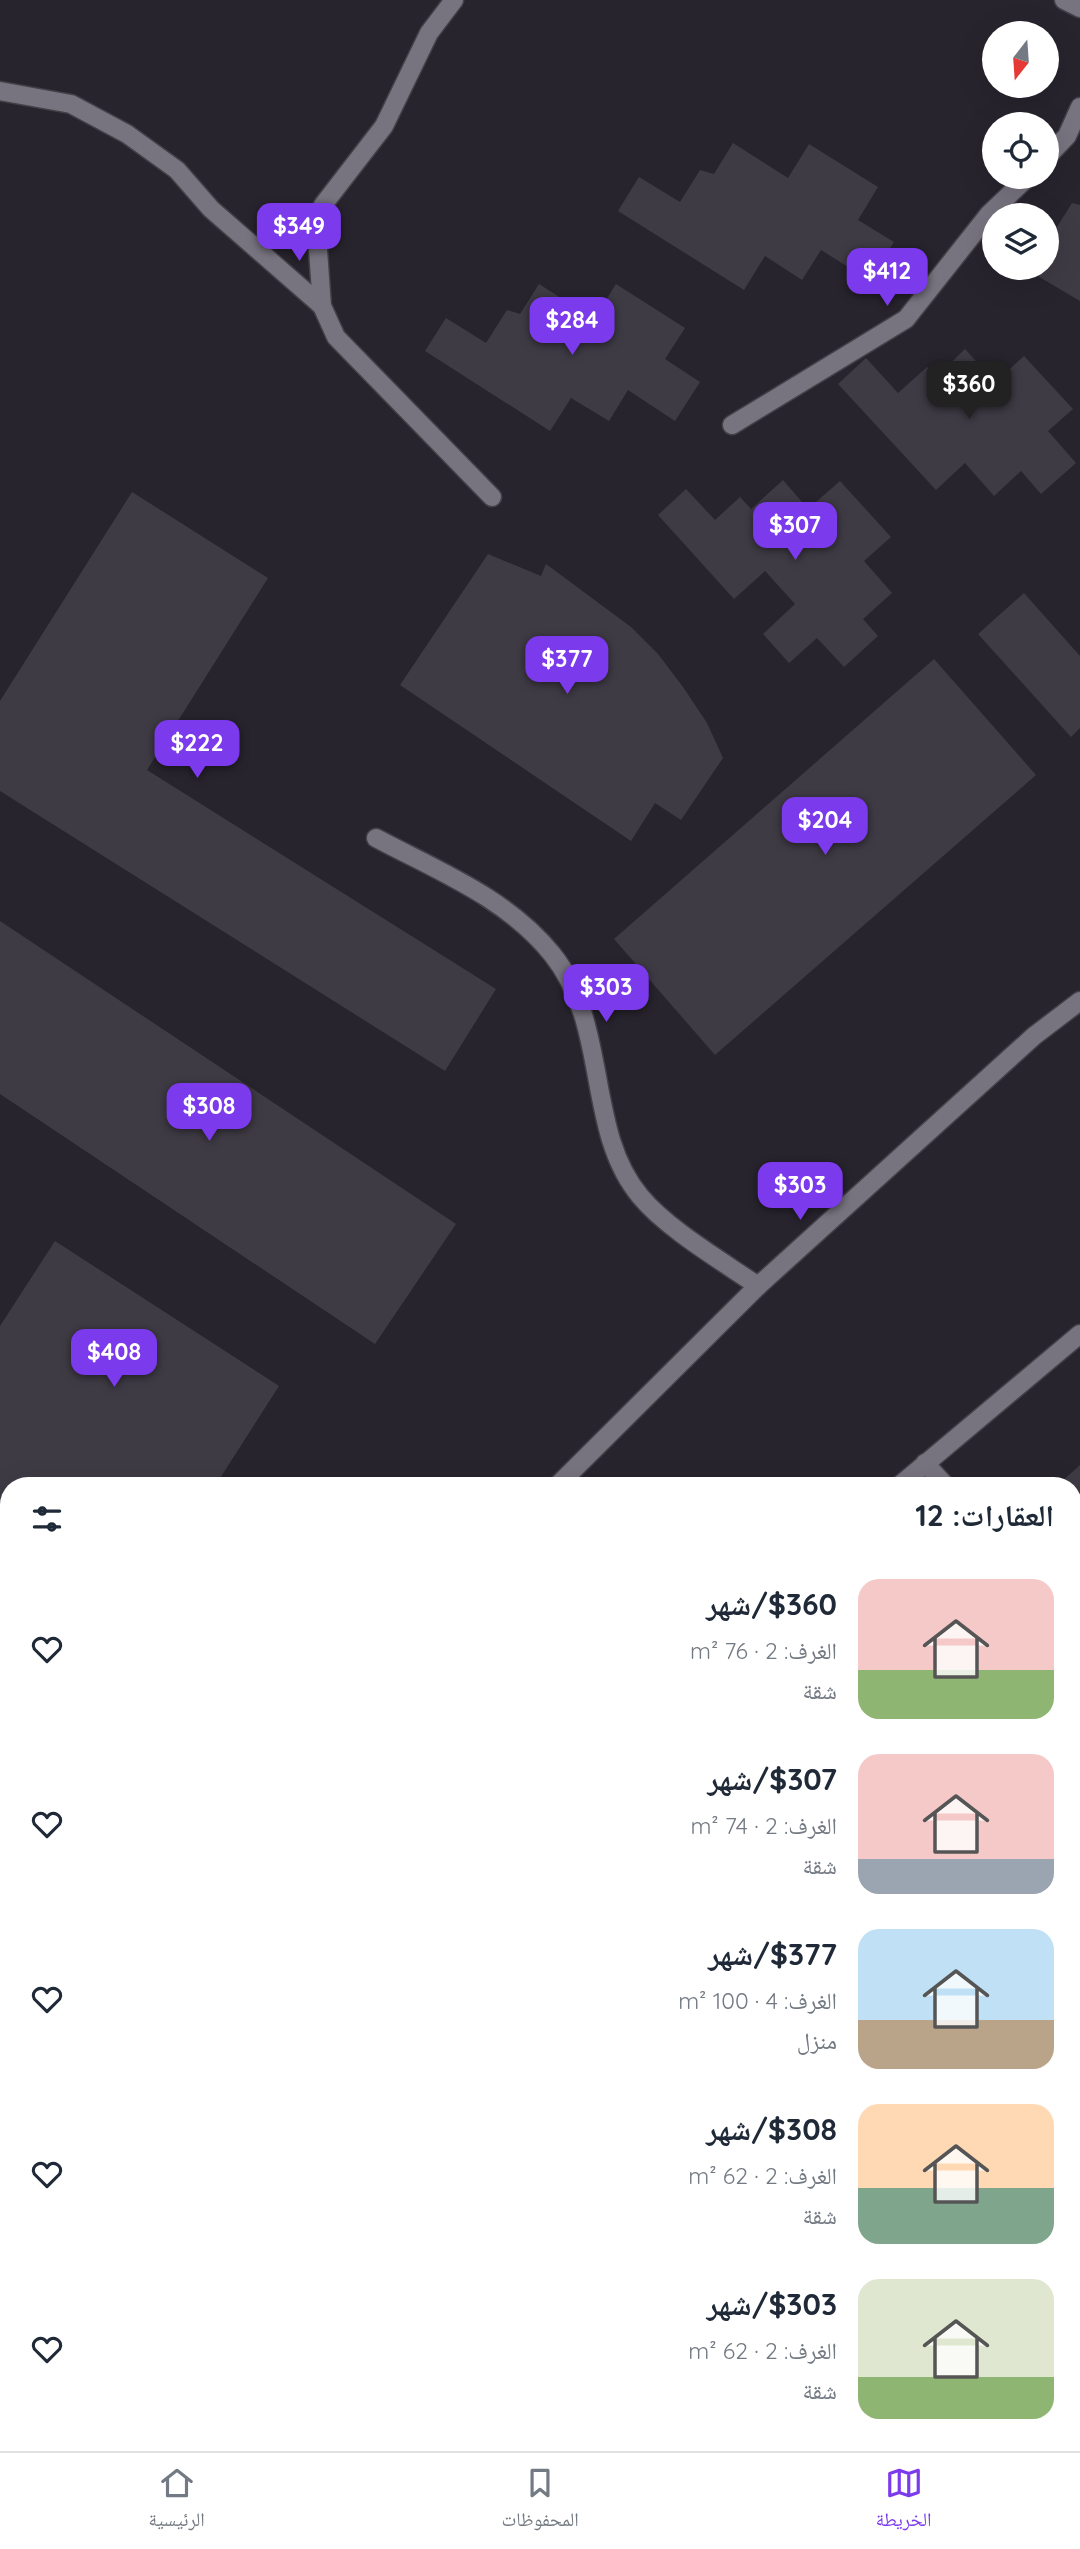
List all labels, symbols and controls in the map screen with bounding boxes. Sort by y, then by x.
north arrow [982,21,1059,98]
map controls [982,21,1059,280]
button: locate [982,112,1059,189]
button: layers [982,203,1059,280]
pin: $349 [258,204,340,263]
text: $349 [273,211,325,240]
pin: $412 [846,248,928,308]
text: $412 [863,256,911,285]
pin: $284 [531,298,613,357]
text: $284 [546,305,598,334]
pin: $360 [928,362,1010,421]
text: $360 [943,369,995,398]
pin: $307 [754,503,836,562]
text: $307 [769,510,821,539]
pin: $377 [526,636,608,696]
text: $377 [541,644,593,673]
pin: $222 [156,720,238,780]
text: $222 [171,728,224,757]
pin: $204 [784,798,866,857]
text: $204 [798,805,852,834]
pin: $303 [565,964,647,1024]
text: $303 [580,972,632,1001]
pin: $308 [168,1084,250,1143]
text: $308 [183,1091,235,1120]
pin: $303 [759,1162,841,1222]
text: $303 [774,1170,826,1199]
pin: $408 [73,1330,155,1389]
text: $408 [87,1337,141,1366]
text: العقارات: 12 [915,1496,1054,1534]
icon: filters [28,1500,66,1538]
text: $360/شهر [706,1585,837,1623]
icon: home [914,1607,998,1691]
icon: heart [28,1630,66,1668]
text: الغرف: 2 · 76 m² [690,1636,837,1665]
text: شقة [803,1676,837,1705]
text: $307/شهر [707,1760,837,1798]
icon: home [914,1782,998,1866]
icon: heart [28,1805,66,1843]
text: الغرف: 2 · 74 m² [690,1811,837,1840]
text: شقة [803,1851,837,1880]
text: $377/شهر [708,1935,837,1973]
icon: home [914,1957,998,2041]
icon: heart [28,1980,66,2018]
text: الغرف: 4 · 100 m² [678,1986,837,2015]
text: منزل [797,2026,837,2055]
text: $308/شهر [706,2110,837,2148]
icon: home [914,2132,998,2216]
icon: heart [28,2155,66,2193]
text: الغرف: 2 · 62 m² [688,2161,837,2190]
text: شقة [803,2201,837,2230]
text: $303/شهر [707,2285,837,2323]
icon: home [914,2307,998,2391]
icon: heart [28,2330,66,2368]
text: الغرف: 2 · 62 m² [688,2336,837,2365]
text: شقة [803,2376,837,2405]
tab: الرئيسية [148,2464,205,2538]
tab: المحفوظات [502,2464,579,2538]
tab: الخريطة [876,2464,932,2538]

